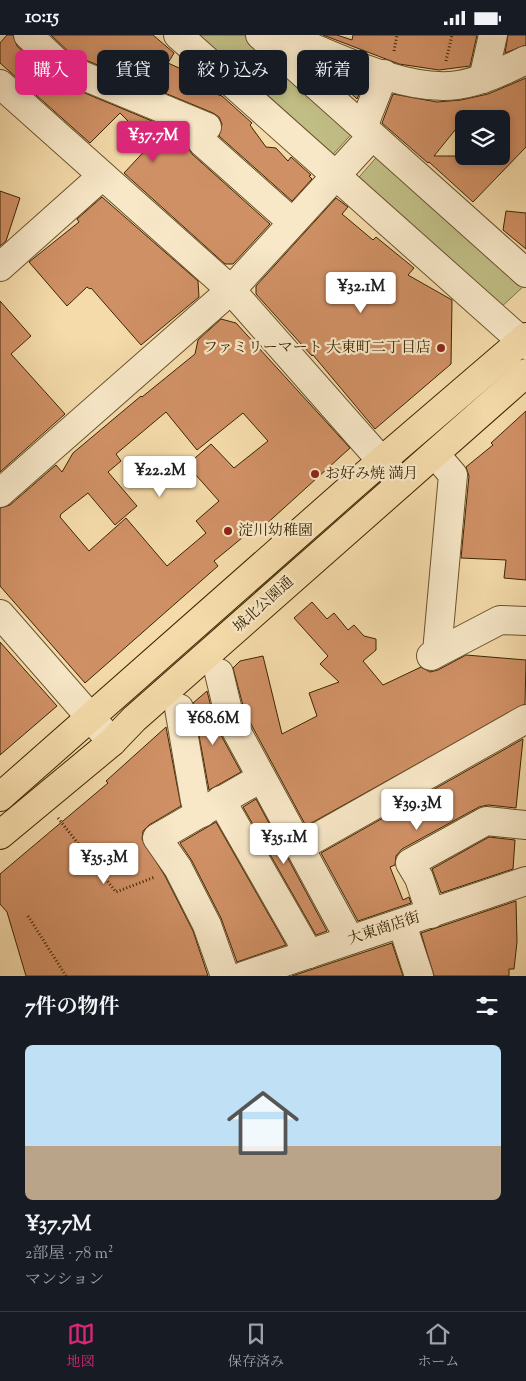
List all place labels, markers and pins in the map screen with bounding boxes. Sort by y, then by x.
pin: ¥37.7M [112,121,194,163]
pin: ¥32.1M [320,271,402,314]
place label: ファミリーマート 大東町二丁目店 [203,338,431,359]
marker: ファミリーマート 大東町二丁目店 [435,342,447,354]
pin: ¥22.2M [119,455,201,498]
place label: お好み焼 満月 [325,464,418,485]
marker: お好み焼 満月 [309,468,321,480]
place label: 淀川幼稚園 [238,521,313,542]
marker: 淀川幼稚園 [222,525,234,537]
pin: ¥68.6M [172,703,254,746]
pin: ¥39.3M [376,789,458,831]
pin: ¥35.1M [243,823,325,865]
pin: ¥35.3M [63,843,145,885]

